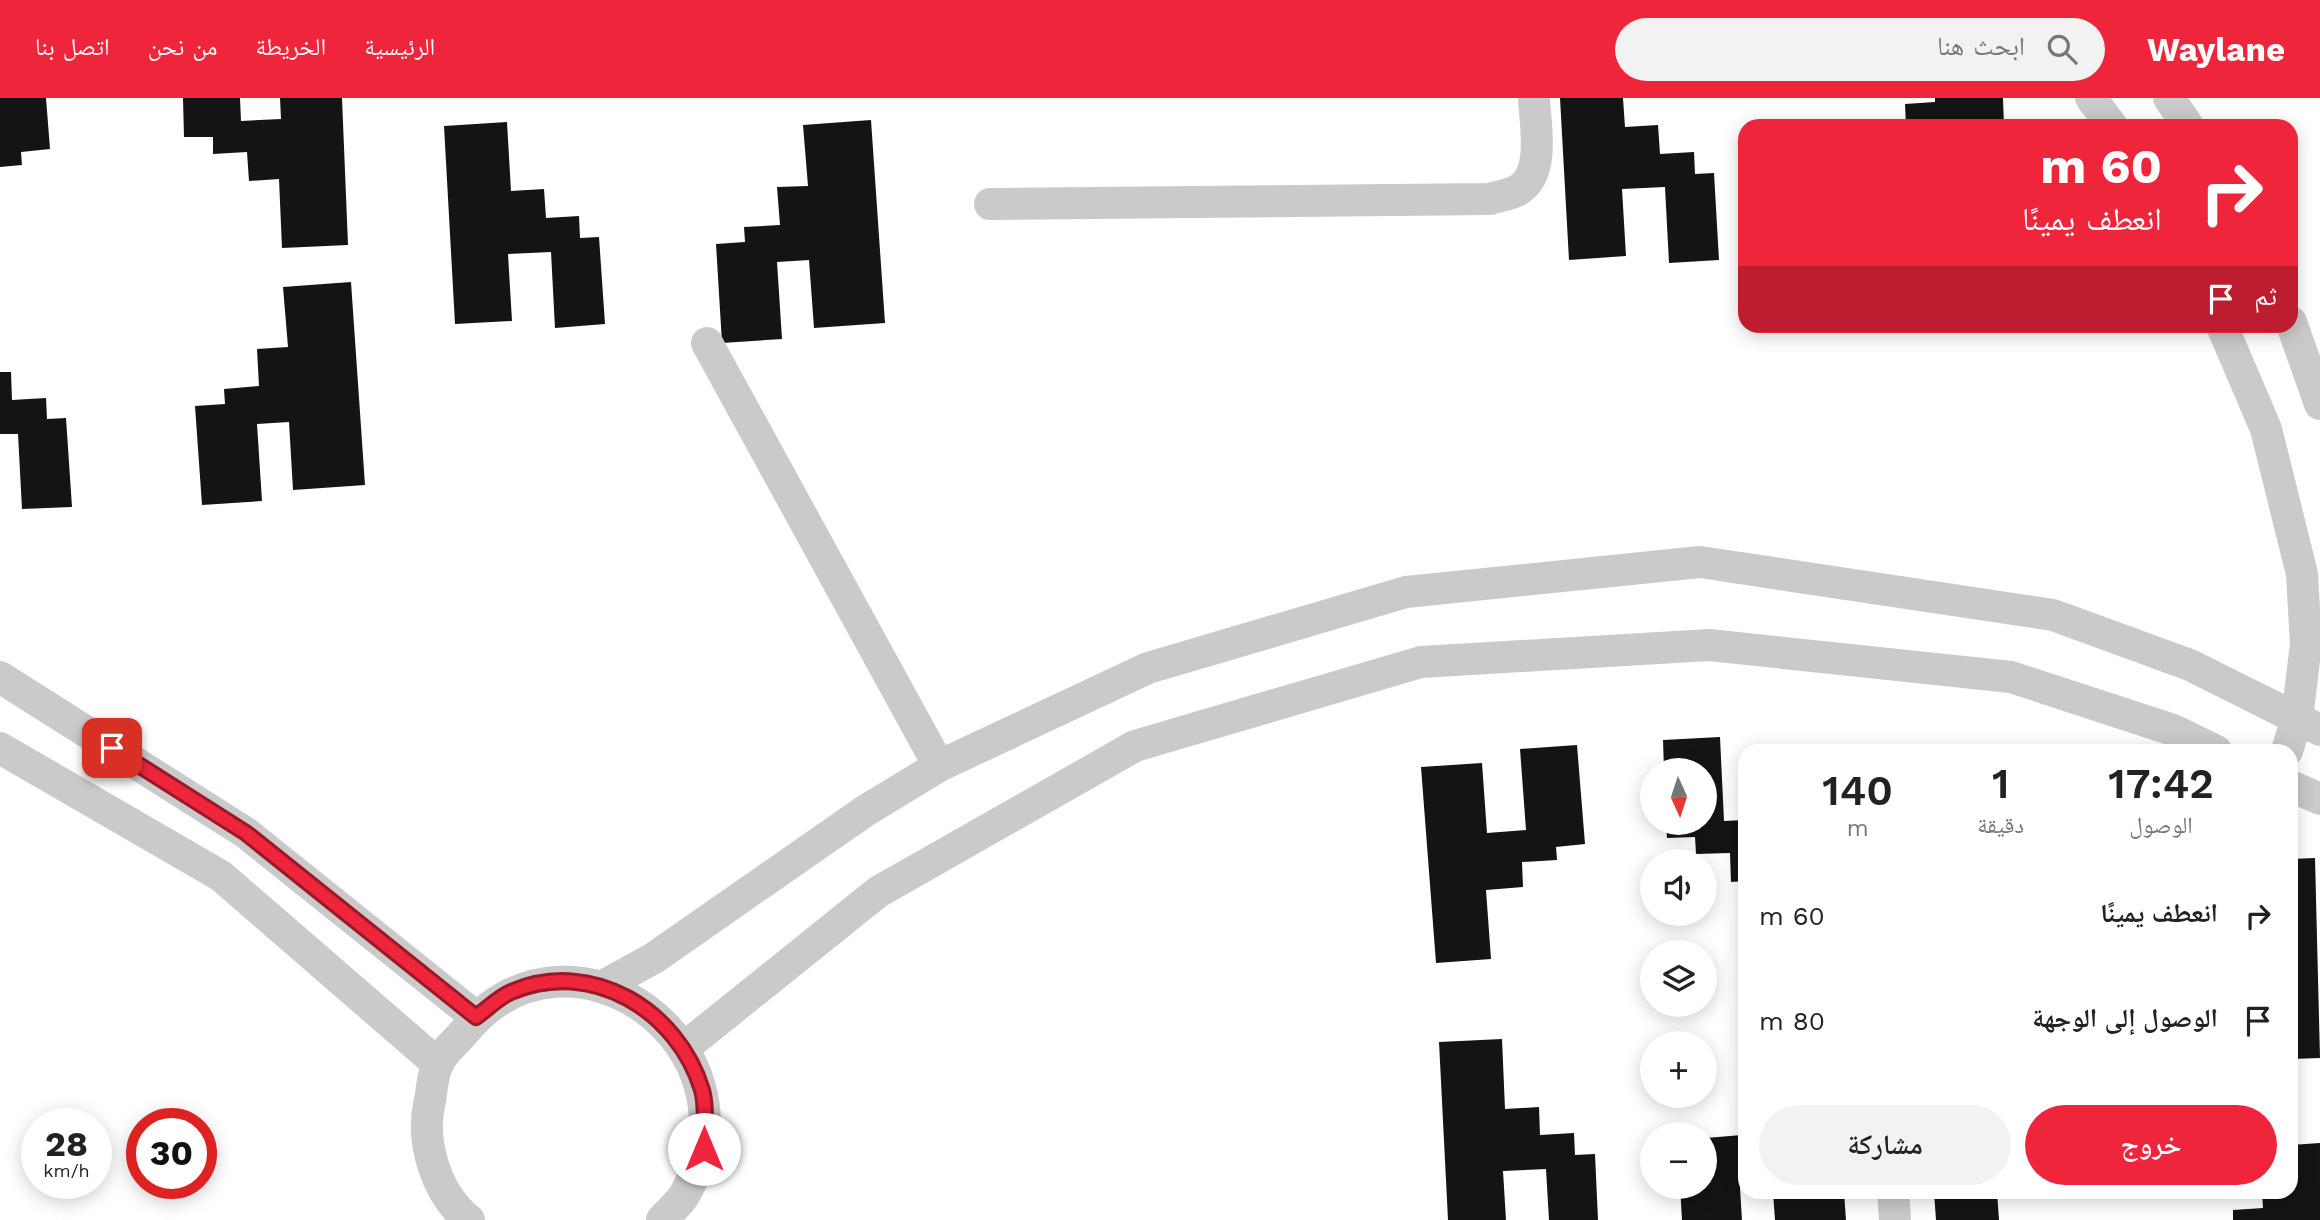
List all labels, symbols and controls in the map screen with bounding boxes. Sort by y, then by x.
search box [1615,18,2105,81]
icon: search [2043,30,2081,68]
text: Waylane [2147,30,2285,69]
text: ابحث هنا [1937,31,2025,61]
text: اتصل بنا [35,33,110,61]
text: من نحن [148,33,217,61]
text: الخريطة [255,33,326,61]
text: الرئيسية [364,33,435,61]
text: 60 m [2040,137,2162,195]
icon: right [2186,147,2277,238]
text: انعطف يمينًا [2022,200,2162,238]
icon: arrive [2202,280,2240,318]
text: ثم [2254,281,2277,311]
pin [82,718,142,778]
icon: arrive [93,729,131,767]
north arrow [1640,758,1717,835]
map controls [1640,758,1717,1199]
text: 1 [1992,759,2009,808]
text: 17:42 [2108,759,2214,808]
text: 140 [1822,766,1893,815]
text: دقيقة [1977,812,2024,839]
text: الوصول [2129,812,2193,839]
text: m [1847,815,1869,842]
button: sound [1640,849,1717,926]
icon: right [2239,897,2277,935]
text: انعطف يمينًا [2100,898,2218,928]
text: 60 m [1759,901,1825,931]
button: layers [1640,940,1717,1017]
icon: arrive [2239,1002,2277,1040]
text: الوصول إلى الوجهة [2032,1003,2218,1033]
text: 80 m [1759,1006,1825,1036]
button: + [1640,1031,1717,1108]
button: مشاركة [1759,1105,2011,1185]
button: خروج [2025,1105,2277,1185]
speed limit sign: 30 [126,1108,217,1199]
position arrow [667,1112,741,1186]
button: − [1640,1122,1717,1199]
text: 28 [45,1123,88,1165]
text: km/h [43,1160,90,1181]

